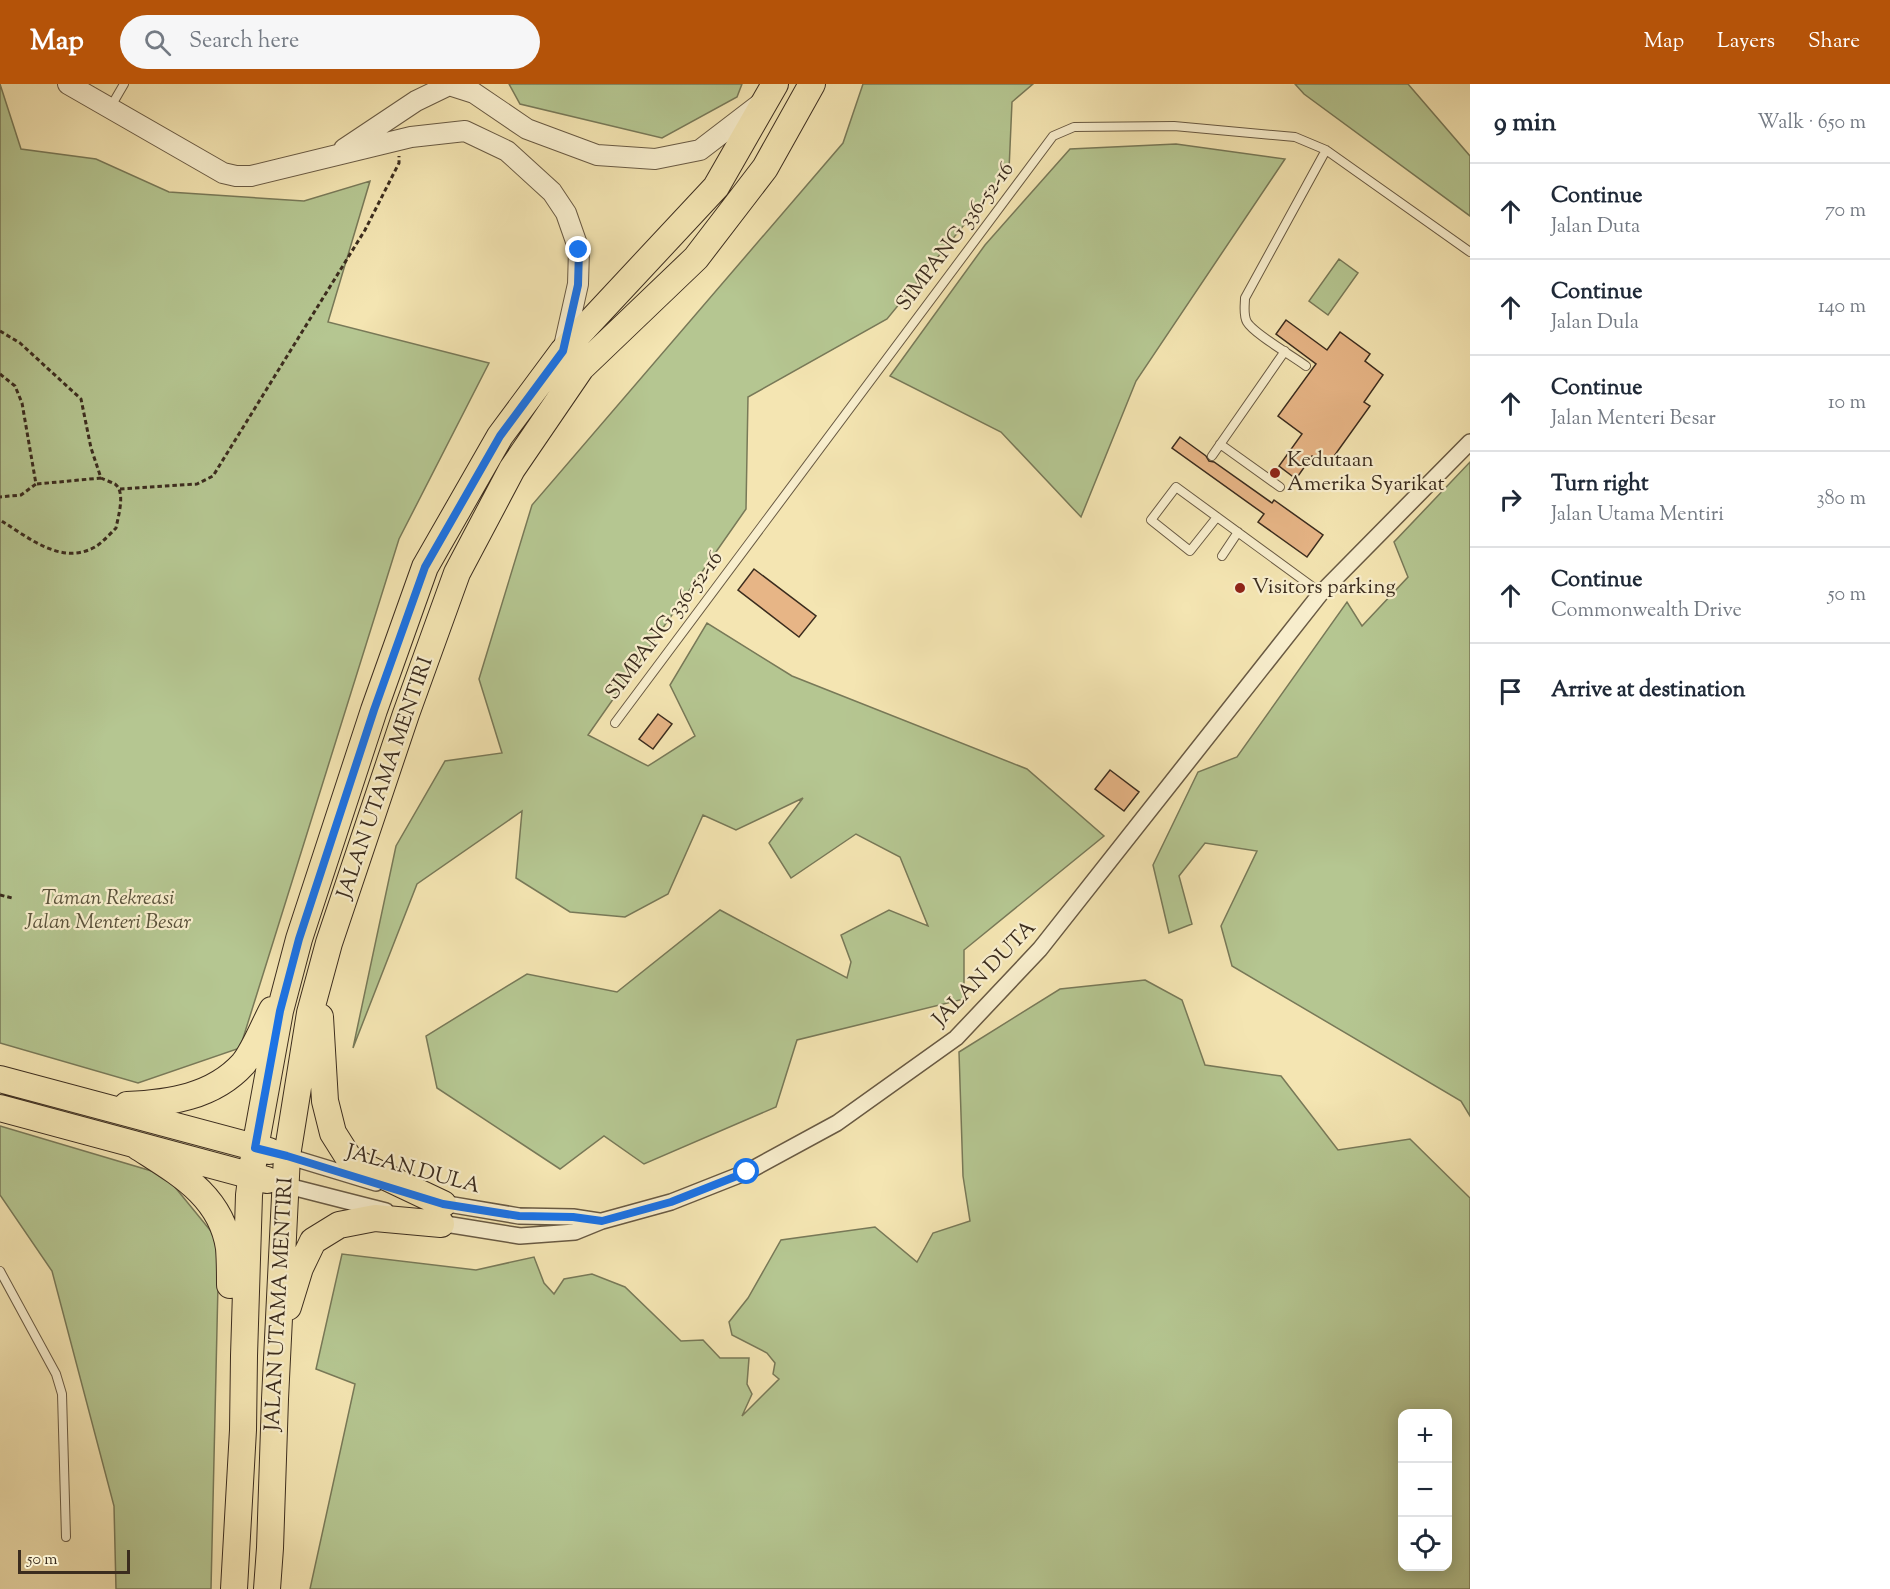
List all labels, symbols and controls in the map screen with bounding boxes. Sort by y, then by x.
search box [120,15,540,69]
text: Map [30,22,84,62]
icon: search [141,26,174,59]
text: Search here [189,26,299,58]
text: Map [1644,27,1684,57]
text: Layers [1717,27,1775,57]
text: Share [1808,27,1860,57]
text: 9 min [1494,105,1556,142]
text: Walk · 650 m [1757,109,1866,138]
street label: SIMPANG 336-52-16 [890,156,1022,318]
text: Continue [1551,181,1642,213]
icon: ahead [1494,195,1527,228]
text: 70 m [1825,197,1866,226]
text: Jalan Duta [1551,213,1640,242]
route end [565,236,591,262]
text: Continue [1551,277,1642,309]
icon: ahead [1494,291,1527,324]
text: 140 m [1818,293,1866,322]
text: Jalan Dula [1551,309,1639,338]
text: Continue [1551,373,1642,405]
icon: ahead [1494,387,1527,420]
text: 10 m [1828,389,1866,418]
text: Jalan Menteri Besar [1551,405,1716,434]
place label: Kedutaan Amerika Syarikat [1287,446,1445,500]
marker: Kedutaan Amerika Syarikat [1268,466,1282,480]
text: Turn right [1551,469,1648,501]
icon: right [1494,483,1527,516]
text: 380 m [1817,485,1866,514]
text: Jalan Utama Mentiri [1551,501,1724,530]
street label: SIMPANG 336-52-16 [599,545,731,707]
text: Continue [1551,565,1642,597]
place label: Visitors parking [1252,573,1396,603]
icon: ahead [1494,579,1527,612]
marker: Visitors parking [1233,581,1247,595]
text: 50 m [1828,581,1866,610]
text: Commonwealth Drive [1551,597,1742,626]
street label: JALAN UTAMA MENTIRI [330,653,442,904]
icon: arrive [1494,675,1527,708]
text: Arrive at destination [1551,675,1746,707]
park label: Taman Rekreasi Jalan Menteri Besar [24,884,192,938]
street label: JALAN DUTA [926,914,1044,1035]
street label: JALAN DULA [342,1137,483,1202]
route start [733,1158,759,1184]
street label: JALAN UTAMA MENTIRI [258,1176,302,1433]
map controls [1398,1409,1452,1571]
button: + [1398,1409,1452,1463]
button: − [1398,1463,1452,1517]
button: locate [1398,1517,1452,1571]
scale bar [18,1547,130,1574]
text: 50 m [27,1549,58,1572]

